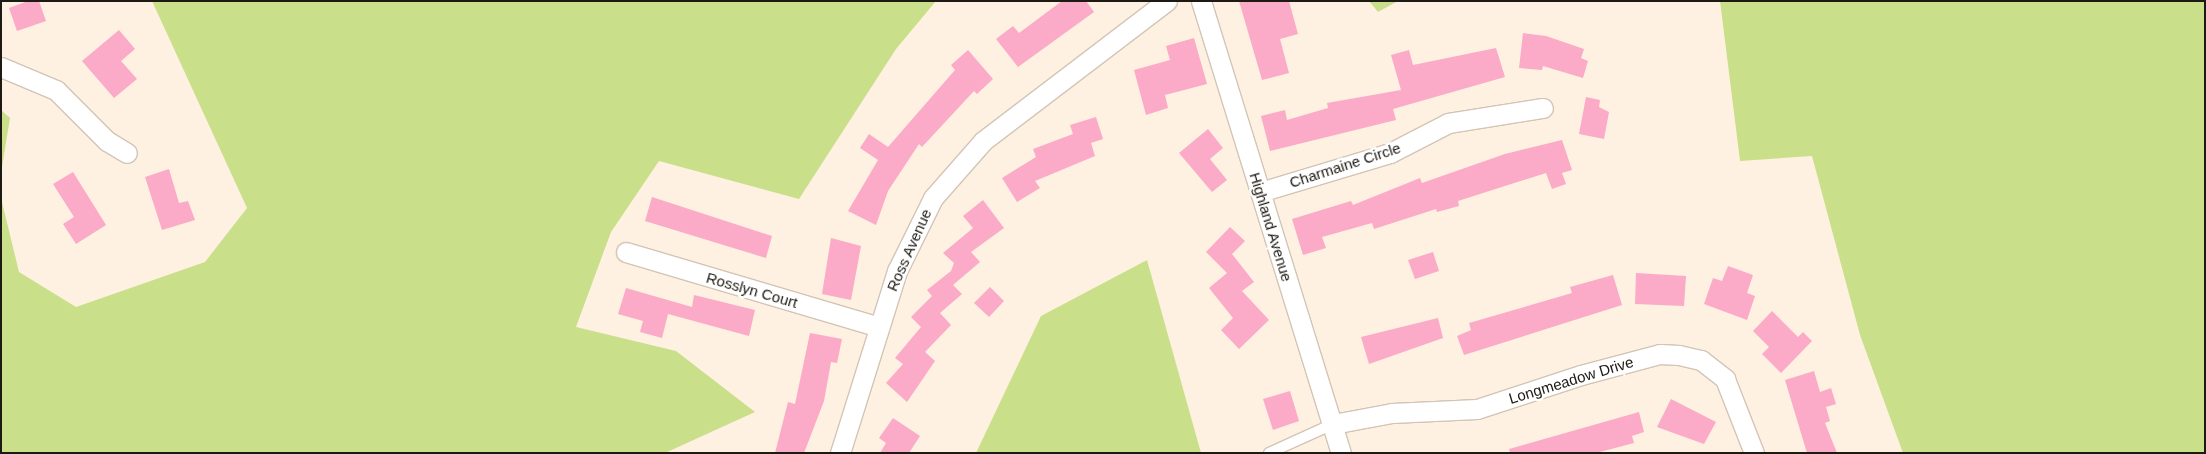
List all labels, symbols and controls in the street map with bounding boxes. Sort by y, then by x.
street label: Charmaine Circle [1287,139,1403,191]
street label: Highland Avenue [1246,170,1296,284]
street label: Ross Avenue [883,206,935,294]
street label: Rosslyn Court [704,268,800,312]
street label: Longmeadow Drive [1507,353,1635,407]

